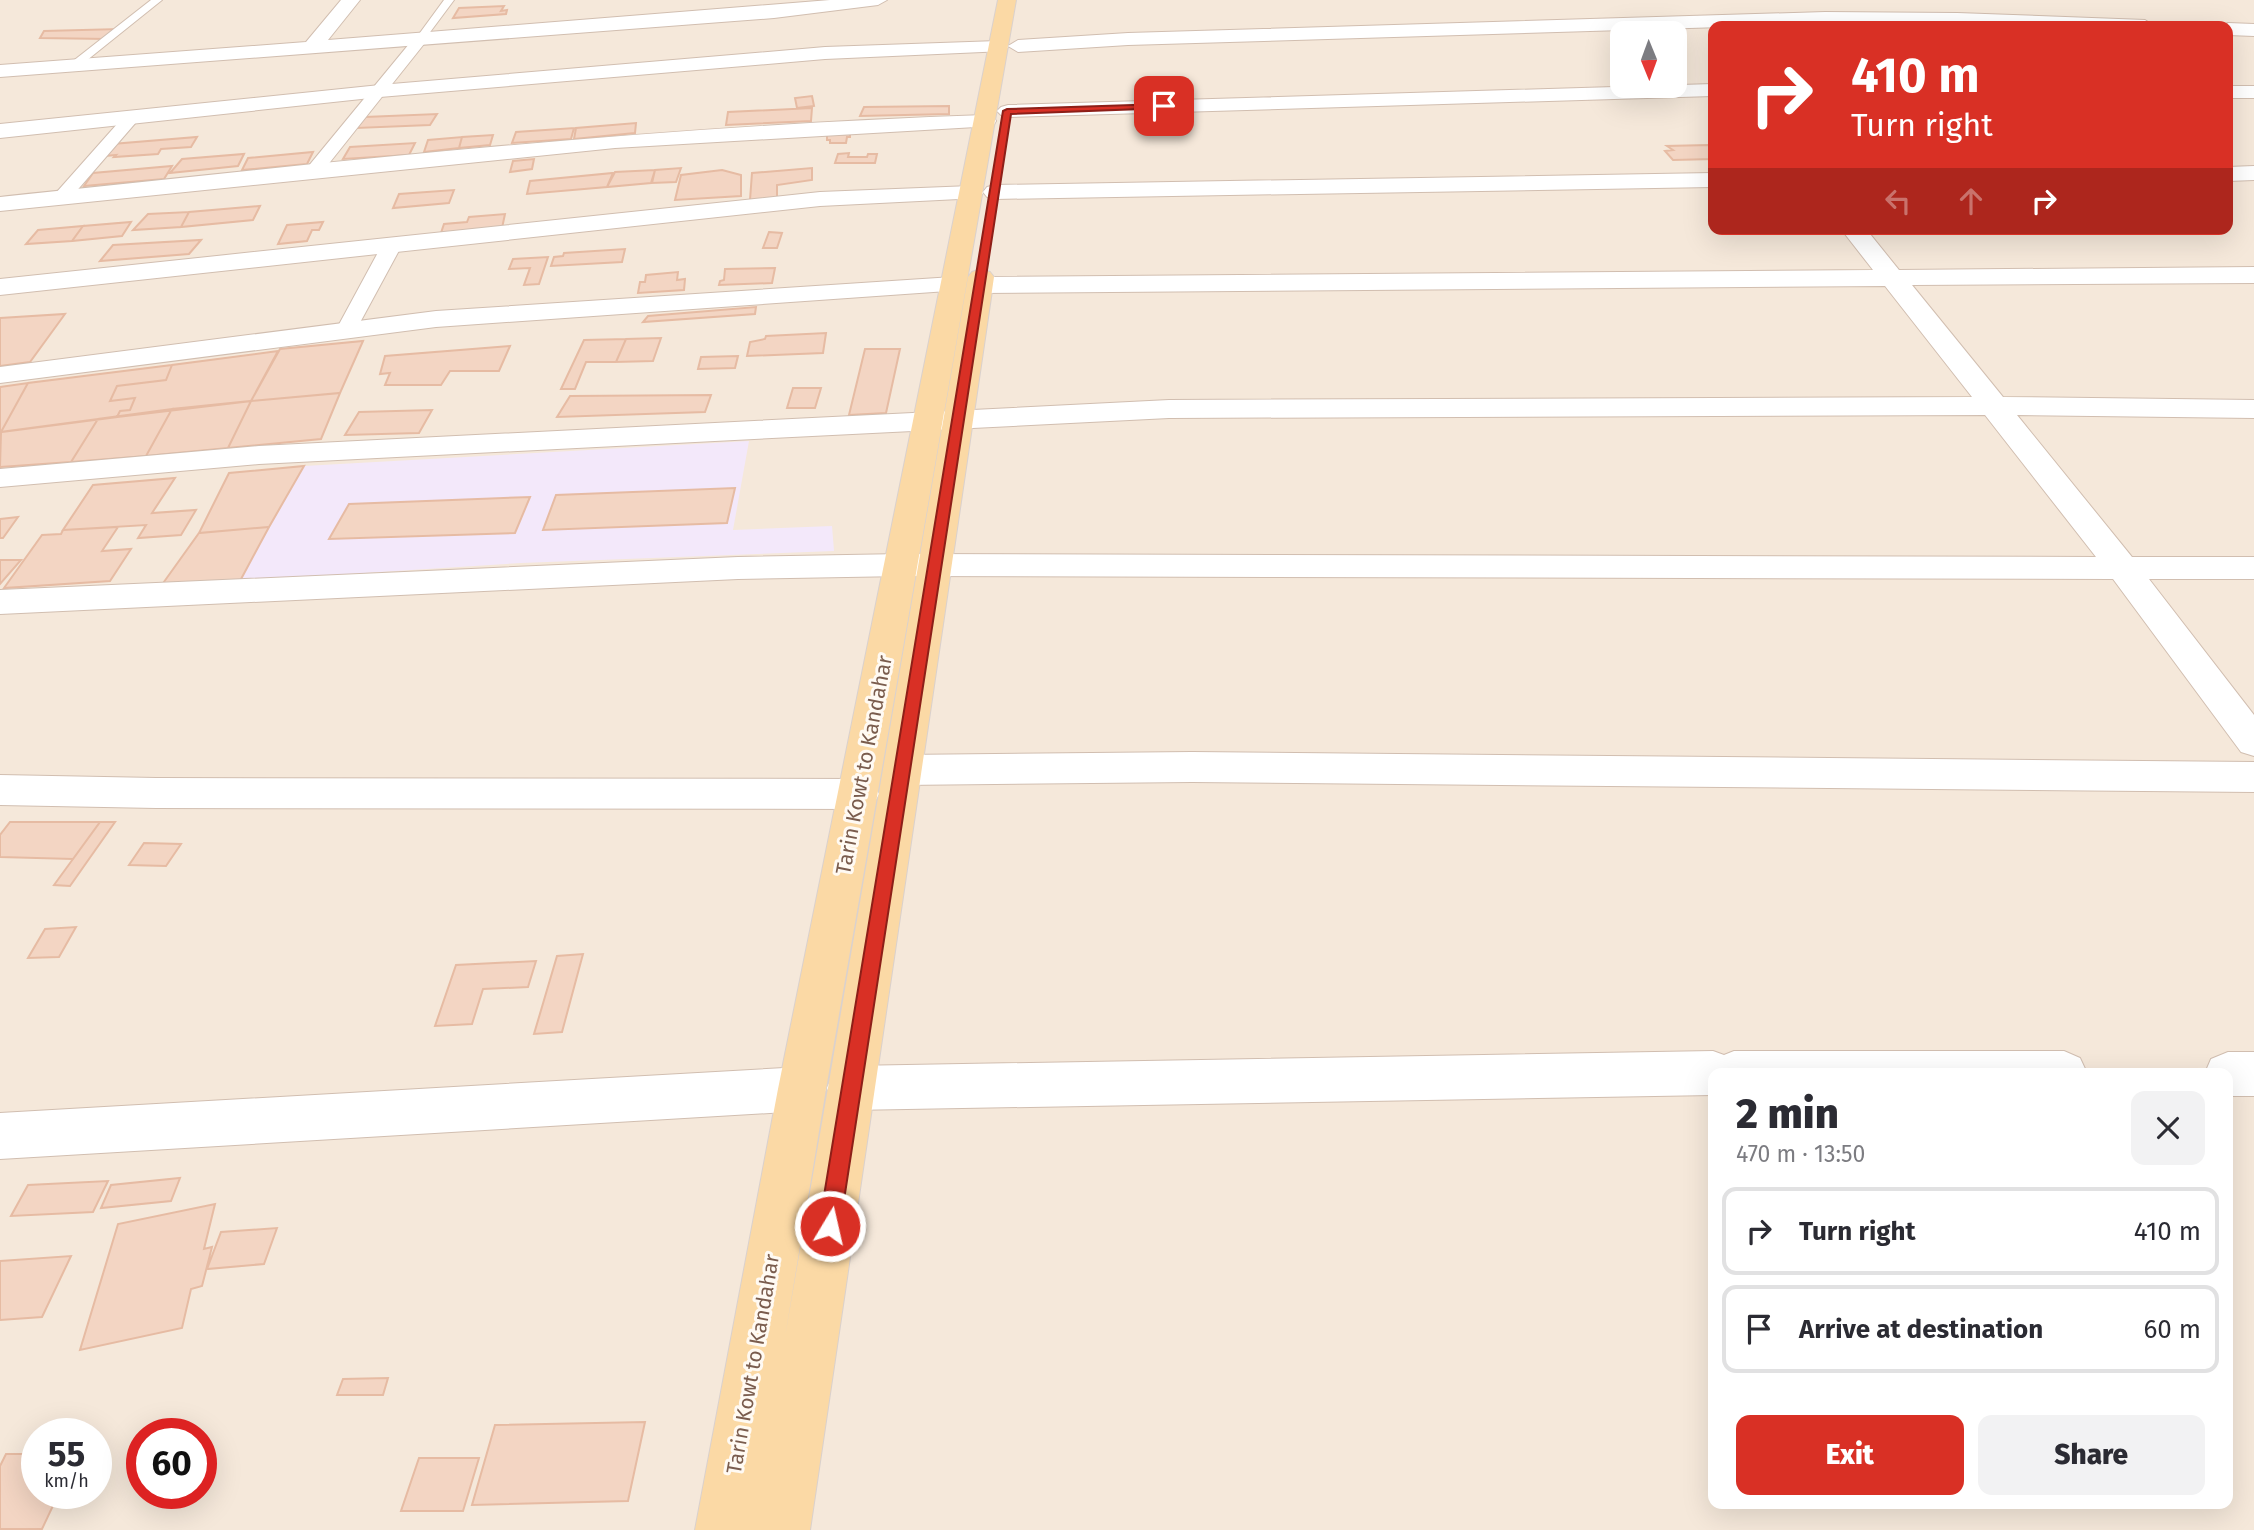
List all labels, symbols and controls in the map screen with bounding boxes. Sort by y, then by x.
north arrow [1610,21,1687,98]
map controls [1610,21,1687,98]
text: 410 m [1851,46,1980,105]
icon: right [1736,49,1827,140]
pin [1134,76,1194,136]
icon: arrive [1145,87,1183,125]
text: Turn right [1851,106,1993,144]
icon: left [1879,182,1917,220]
icon: ahead [1952,182,1990,220]
icon: right [2025,182,2063,220]
street label: Tarin Kowt to Kandahar [830,653,898,877]
text: 2 min [1736,1089,1839,1139]
button: close [2131,1091,2205,1165]
text: 470 m · 13:50 [1736,1140,1865,1168]
position arrow [793,1189,867,1263]
icon: right [1740,1212,1778,1250]
text: Turn right [1799,1216,1916,1247]
text: 410 m [2134,1216,2201,1247]
street label: Tarin Kowt to Kandahar [721,1252,785,1476]
icon: arrive [1740,1310,1778,1348]
text: Arrive at destination [1799,1314,2043,1345]
text: 60 m [2143,1314,2201,1345]
button: Exit [1736,1415,1964,1495]
button: Share [1978,1415,2205,1495]
speed limit sign: 60 [126,1418,217,1509]
text: 55 [48,1433,85,1475]
text: km/h [44,1470,89,1492]

